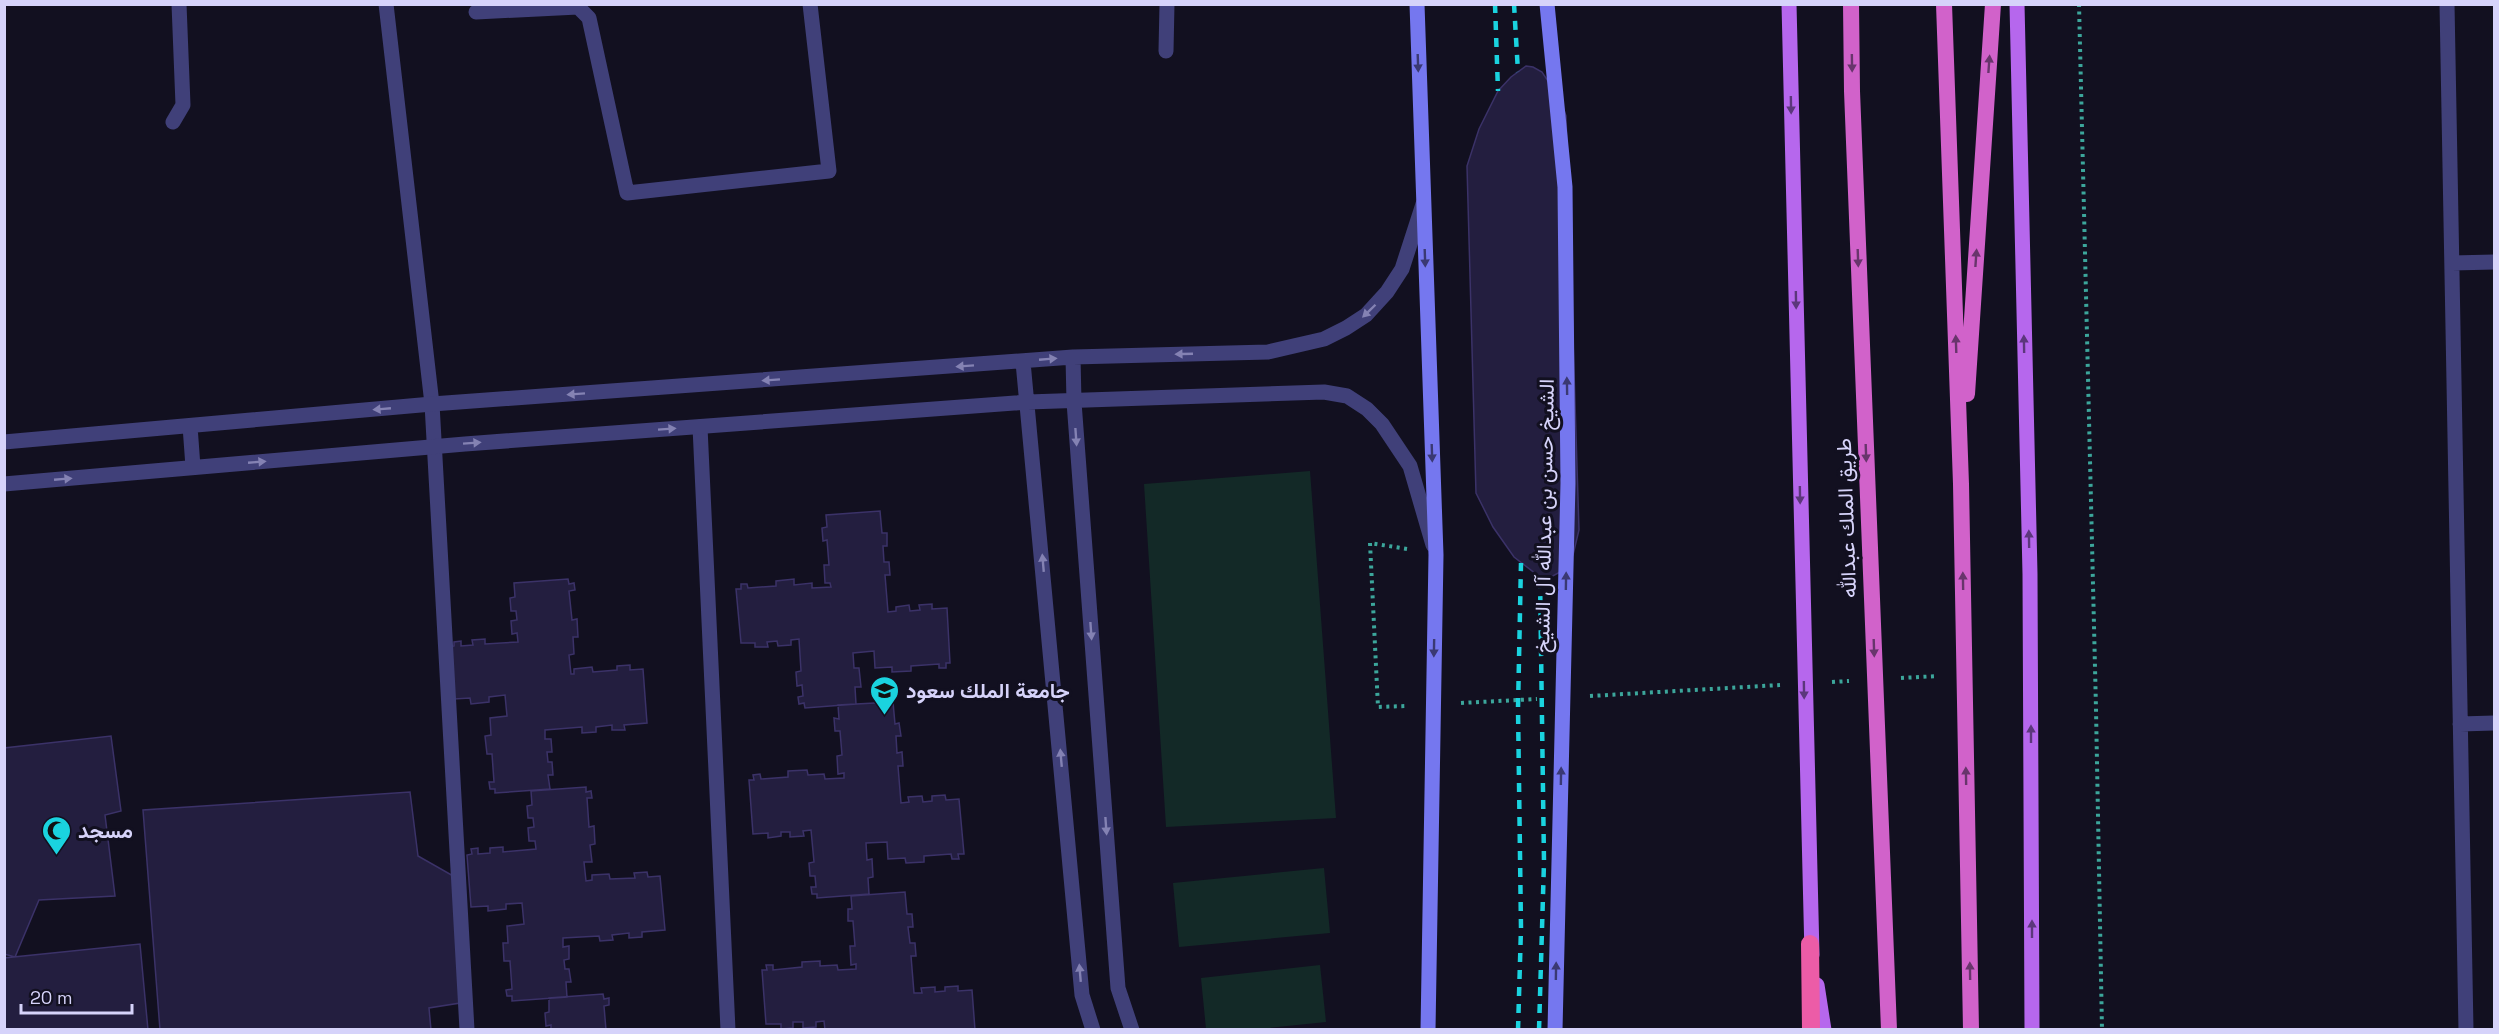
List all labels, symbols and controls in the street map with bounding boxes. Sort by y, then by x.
one-way arrow [1414,53,1423,72]
one-way arrow [1847,53,1856,72]
one-way arrow [1985,54,1994,73]
one-way arrow [1787,95,1796,114]
one-way arrow [1420,248,1429,267]
one-way arrow [1854,248,1863,267]
one-way arrow [1972,249,1981,268]
one-way arrow [1791,290,1800,309]
one-way arrow [1363,303,1377,317]
one-way arrow [1951,335,1961,354]
one-way arrow [2020,335,2029,354]
one-way arrow [1175,350,1194,359]
one-way arrow [1039,355,1058,364]
one-way arrow [956,361,975,371]
one-way arrow [761,375,780,385]
one-way arrow [1562,377,1572,396]
street label: الشيخ حسن بن عبدالله آل الشيخ [1528,379,1561,653]
one-way arrow [567,389,586,399]
one-way arrow [372,404,391,414]
one-way arrow [657,424,676,434]
one-way arrow [1072,427,1081,446]
street label: طريق الملك عبدالله [1830,438,1862,598]
one-way arrow [463,439,482,448]
one-way arrow [1427,443,1437,462]
one-way arrow [1862,443,1871,462]
one-way arrow [248,457,267,467]
one-way arrow [53,474,72,484]
one-way arrow [1795,485,1805,504]
one-way arrow [2024,530,2034,549]
one-way arrow [1038,554,1048,573]
one-way arrow [1561,572,1570,591]
one-way arrow [1958,572,1968,591]
one-way arrow [1086,622,1096,641]
one-way arrow [1429,638,1439,657]
one-way arrow [1869,638,1879,657]
school or university icon: جامعة الملك سعود [869,674,901,716]
place label: جامعة الملك سعود [906,677,1070,704]
one-way arrow [1800,680,1809,699]
one-way arrow [2026,725,2036,744]
one-way arrow [1056,748,1066,767]
one-way arrow [1556,767,1566,786]
one-way arrow [1961,767,1971,786]
mosque icon: مسجد [41,814,73,856]
one-way arrow [1101,816,1111,835]
place label: مسجد [78,817,133,844]
one-way arrow [2027,920,2037,939]
one-way arrow [1552,962,1561,981]
one-way arrow [1965,962,1974,981]
one-way arrow [1075,963,1085,982]
scale bar [21,977,132,1015]
text: 20 m [30,986,73,1009]

